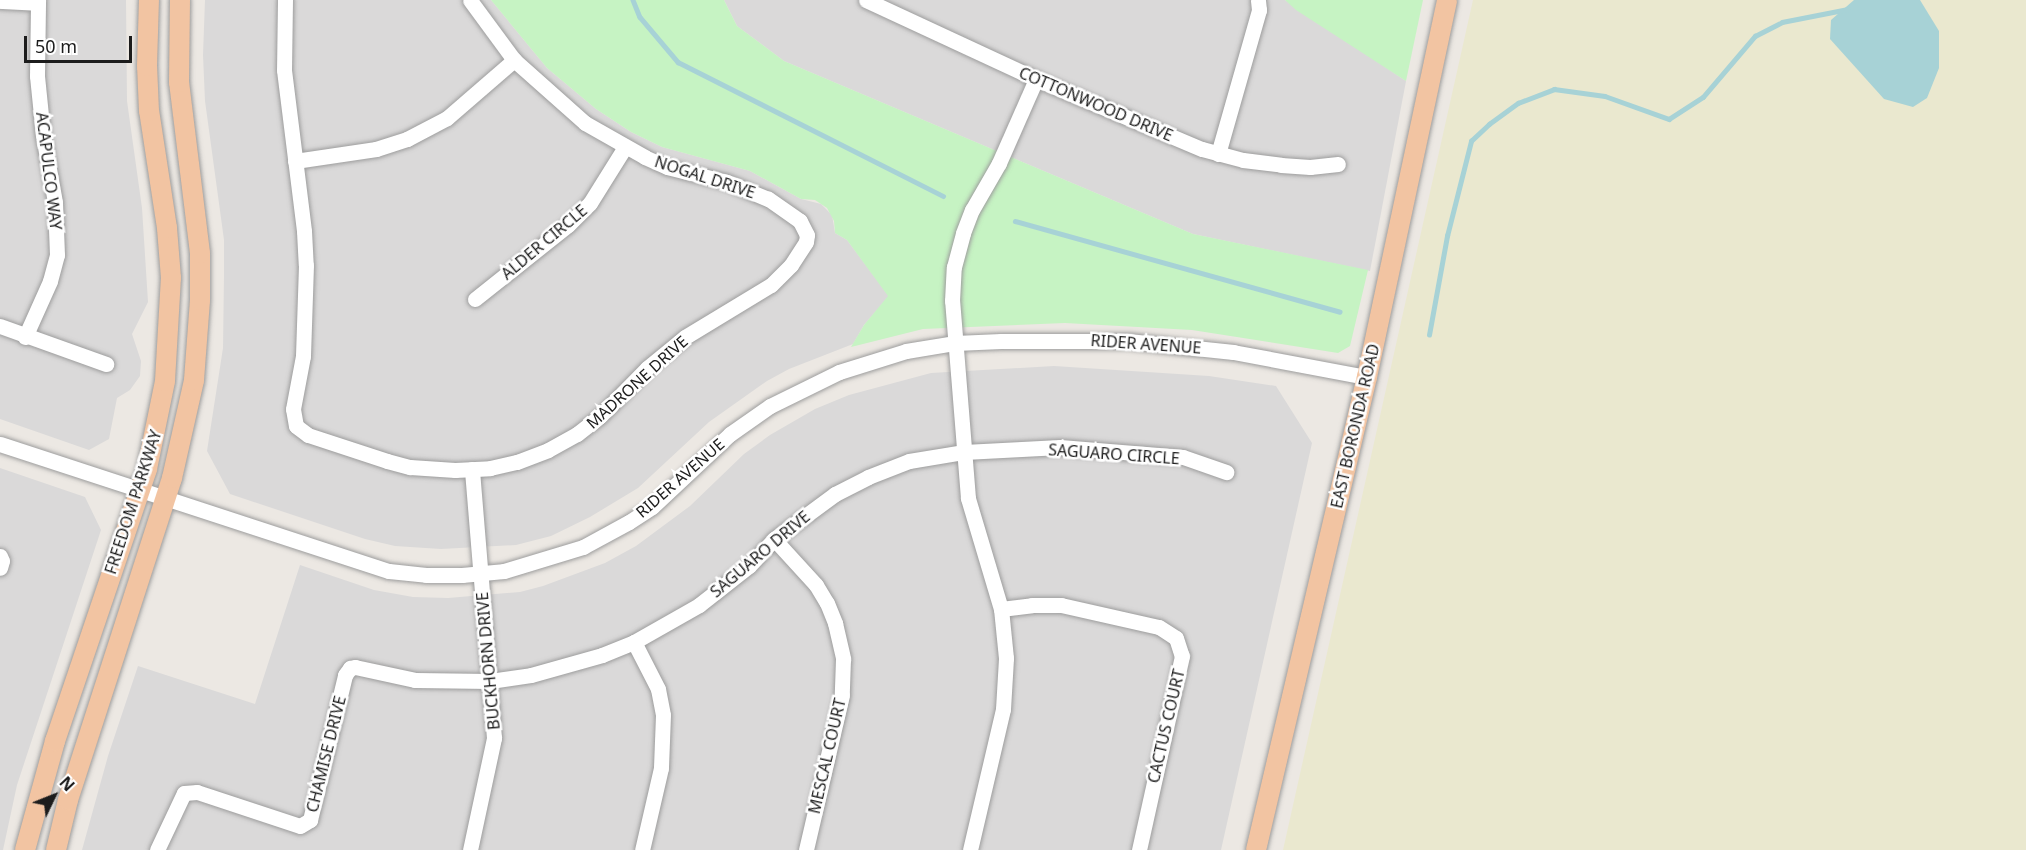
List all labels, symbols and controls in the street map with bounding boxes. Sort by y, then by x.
scale bar [27,24,135,62]
text: 50 m [35,34,77,58]
street label: COTTONWOOD DRIVE [1016,63,1176,145]
street label: ACAPULCO WAY [32,111,66,231]
street label: NOGAL DRIVE [652,152,758,202]
street label: ALDER CIRCLE [497,201,591,283]
street label: MADRONE DRIVE [582,331,692,433]
street label: RIDER AVENUE [1090,331,1202,357]
street label: EAST BORONDA ROAD [1327,342,1383,510]
street label: FREEDOM PARKWAY [101,428,165,576]
street label: RIDER AVENUE [632,434,728,522]
street label: SAGUARO CIRCLE [1048,440,1180,468]
street label: SAGUARO DRIVE [706,507,814,601]
street label: BUCKHORN DRIVE [472,591,504,731]
street label: CACTUS COURT [1144,667,1188,785]
street label: CHAMISE DRIVE [302,694,350,814]
street label: MESCAL COURT [804,696,850,816]
north arrow [24,766,84,826]
text: N [55,771,80,796]

